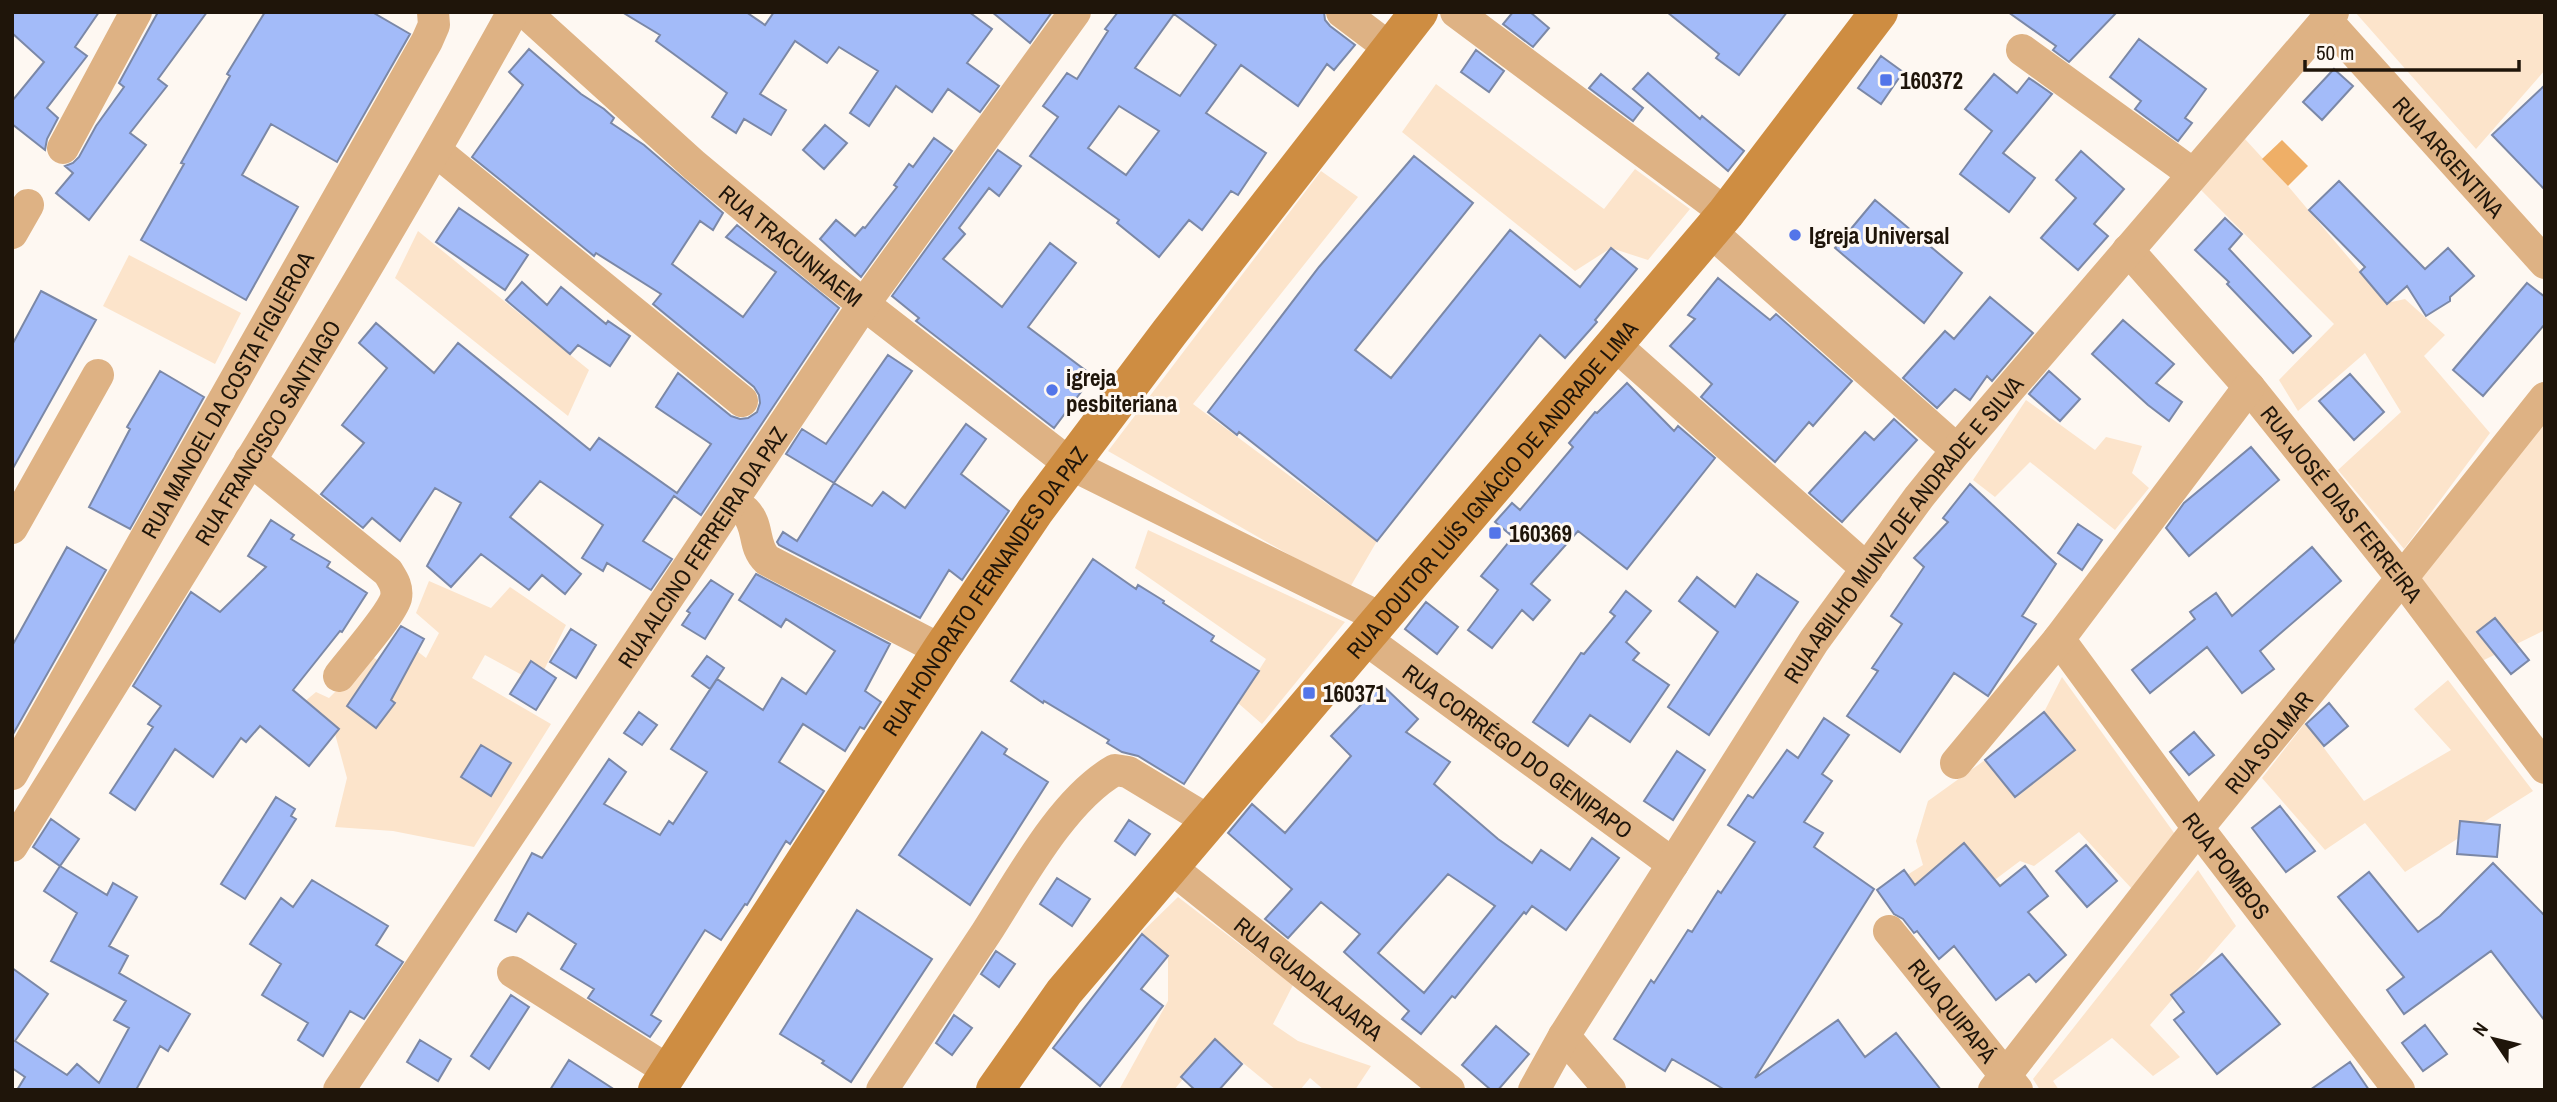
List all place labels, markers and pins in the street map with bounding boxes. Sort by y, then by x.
place label: 160372 [1900,65,1963,96]
marker: 160372 [1878,72,1894,88]
place label: Igreja Universal [1809,220,1949,251]
marker: Igreja Universal [1787,227,1803,243]
place label: igreja pesbiteriana [1066,362,1178,419]
marker: igreja pesbiteriana [1044,382,1060,398]
place label: 160369 [1509,518,1572,549]
marker: 160369 [1487,525,1503,541]
place label: 160371 [1323,678,1386,709]
marker: 160371 [1301,685,1317,701]

